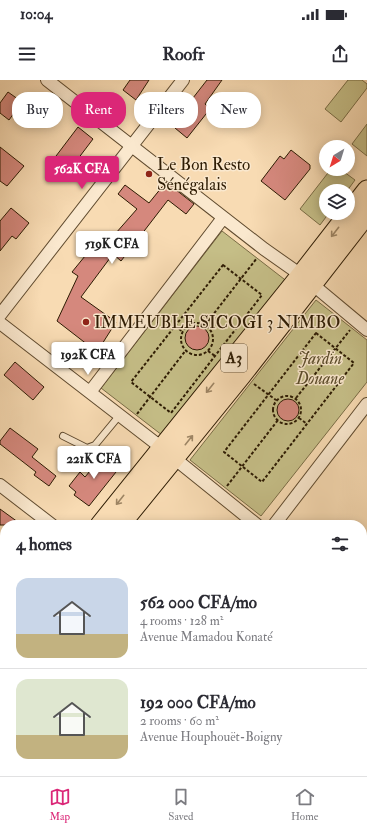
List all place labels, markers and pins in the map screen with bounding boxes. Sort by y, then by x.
place label: Le Bon Resto Sénégalais [157,154,250,195]
pin: 562K CFA [41,156,123,190]
marker: Le Bon Resto Sénégalais [144,169,154,179]
pin: 519K CFA [71,231,153,265]
place label: IMMEUBLE SICOGI 3 NIMBO [94,312,340,333]
marker: IMMEUBLE SICOGI 3 NIMBO [81,317,91,327]
pin: 192K CFA [47,342,129,376]
pin: 221K CFA [53,446,135,480]

